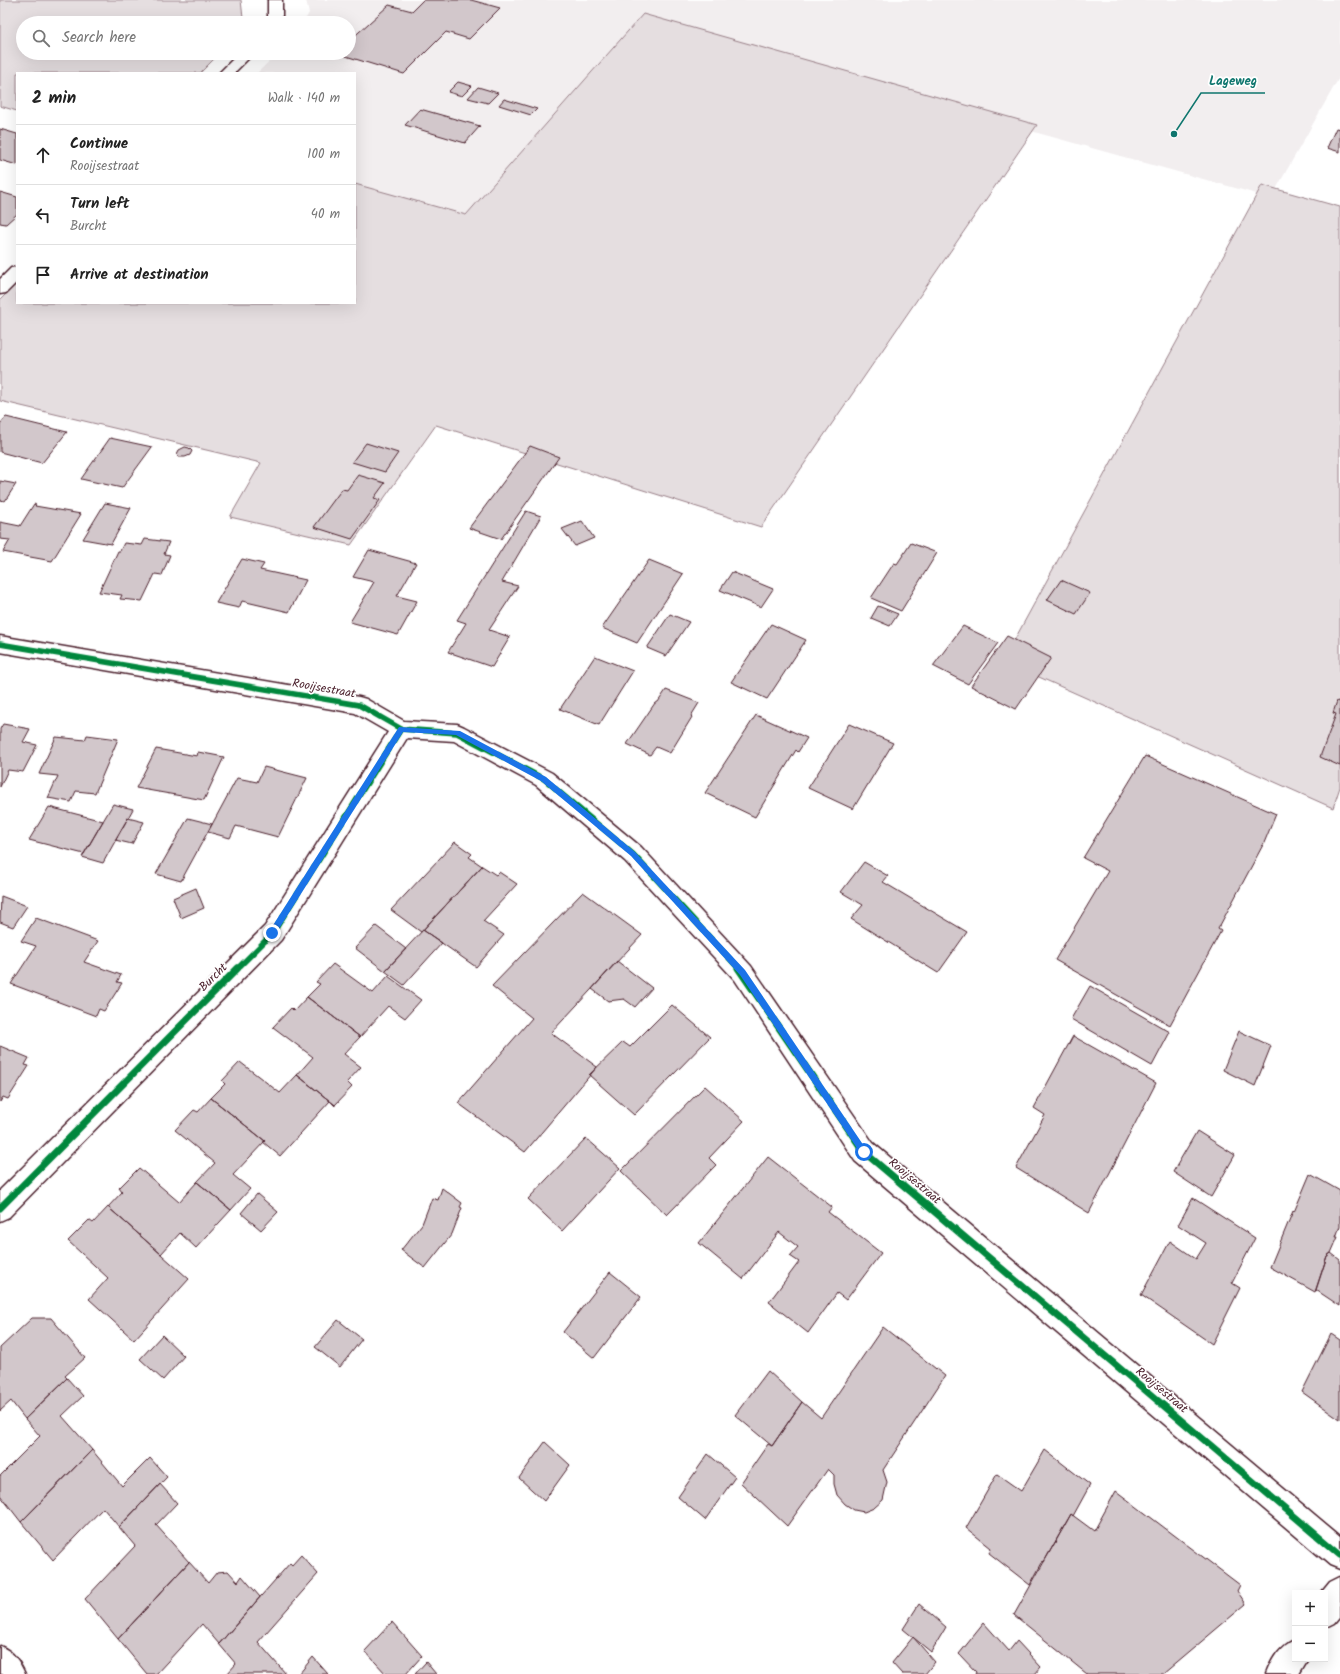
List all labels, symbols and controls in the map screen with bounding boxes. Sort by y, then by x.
search box [16,16,356,60]
text: Search here [62,26,136,50]
icon: search [30,27,52,49]
callout: Lageweg [1201,68,1265,93]
text: Lageweg [1209,71,1257,92]
text: 2 min [32,85,76,112]
text: Walk · 140 m [268,88,340,109]
text: Continue [70,132,128,156]
icon: ahead [32,144,54,166]
text: 100 m [307,144,340,165]
text: Rooijsestraat [70,156,139,177]
text: Turn left [70,192,130,216]
icon: left [32,204,54,226]
text: 40 m [311,204,340,225]
text: Burcht [70,216,107,237]
text: Arrive at destination [70,263,209,287]
icon: arrive [32,264,54,286]
street label: Rooijsestraat [291,674,357,703]
route end [263,924,281,942]
street label: Burcht [195,958,232,996]
route start [855,1143,873,1161]
street label: Rooijsestraat [884,1154,946,1209]
street label: Rooijsestraat [1131,1363,1193,1418]
map controls [1292,1590,1328,1662]
button: + [1292,1590,1328,1626]
button: − [1292,1626,1328,1662]

